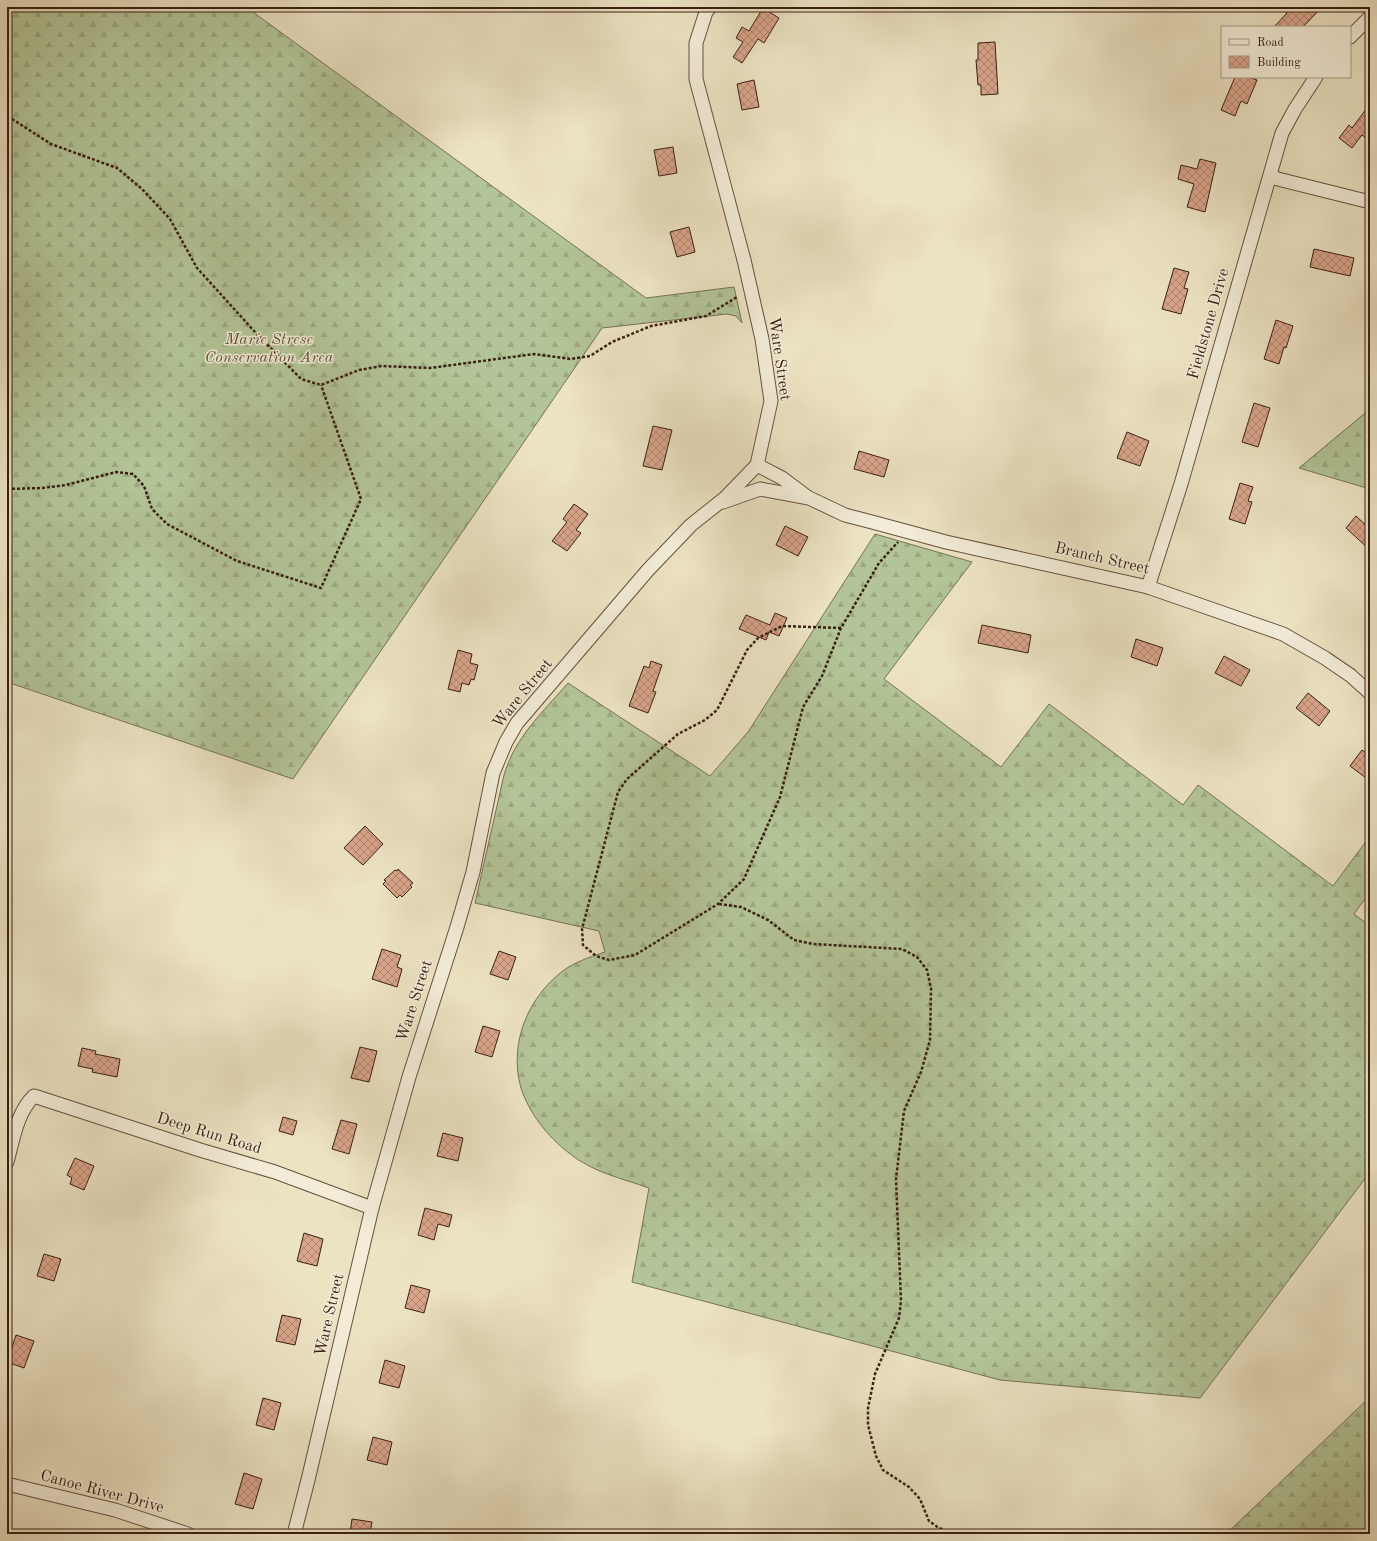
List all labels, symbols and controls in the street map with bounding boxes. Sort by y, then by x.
legend [1221,26,1351,78]
text: Road [1257,37,1284,49]
text: Building [1257,57,1301,69]
street label: Fieldstone Drive [1186,267,1232,381]
street label: Ware Street [765,316,793,402]
park label: Marie Strese Conservation Area [205,332,334,366]
street label: Branch Street [1053,540,1151,578]
street label: Ware Street [490,656,556,732]
street label: Ware Street [394,958,436,1044]
street label: Deep Run Road [155,1110,263,1158]
street label: Ware Street [313,1272,347,1358]
street label: Canoe River Drive [38,1468,166,1516]

